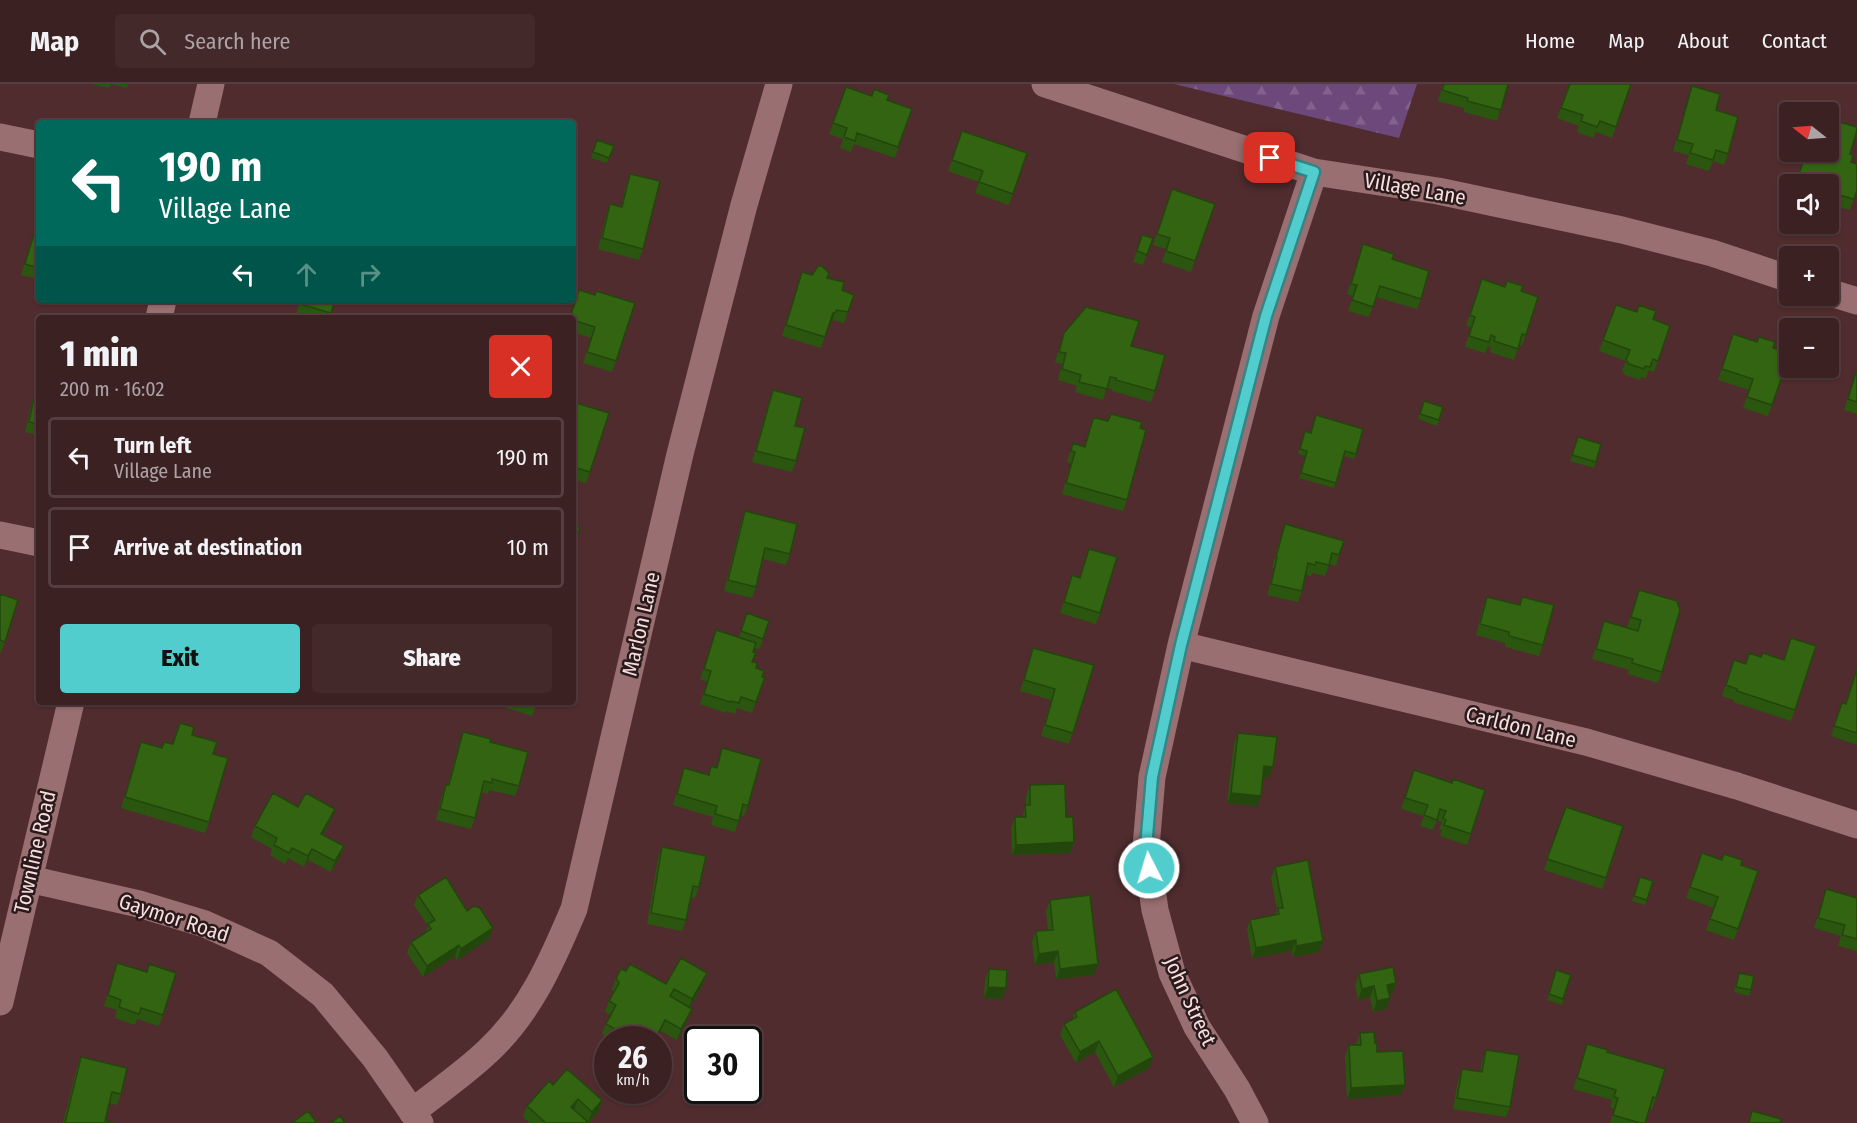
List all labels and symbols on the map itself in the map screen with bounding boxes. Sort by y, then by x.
north arrow [1779,102,1839,162]
pin [1244,132,1295,183]
street label: Village Lane [1362,167,1468,211]
street label: Marlon Lane [616,569,666,679]
street label: Carldon Lane [1463,701,1579,753]
street label: Townline Road [8,788,62,916]
position arrow [1117,836,1181,900]
street label: Gaymor Road [116,888,232,948]
street label: John Street [1158,952,1222,1050]
speed limit sign: 30 [684,1026,762,1104]

